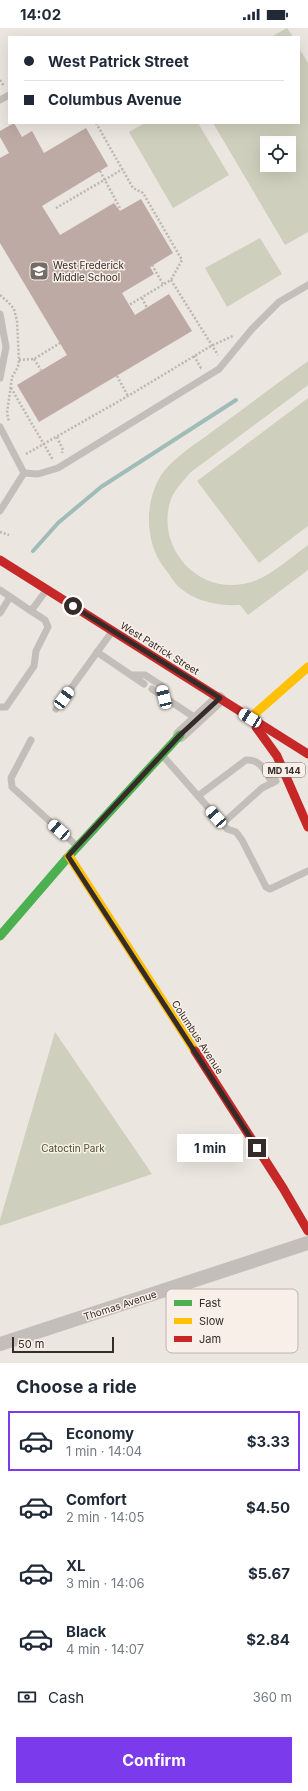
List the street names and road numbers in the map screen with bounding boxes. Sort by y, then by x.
street label: West Patrick Street [118,619,202,677]
road number: MD 144 [263,763,305,777]
street label: Columbus Avenue [170,998,226,1076]
street label: Thomas Avenue [82,1288,158,1322]

